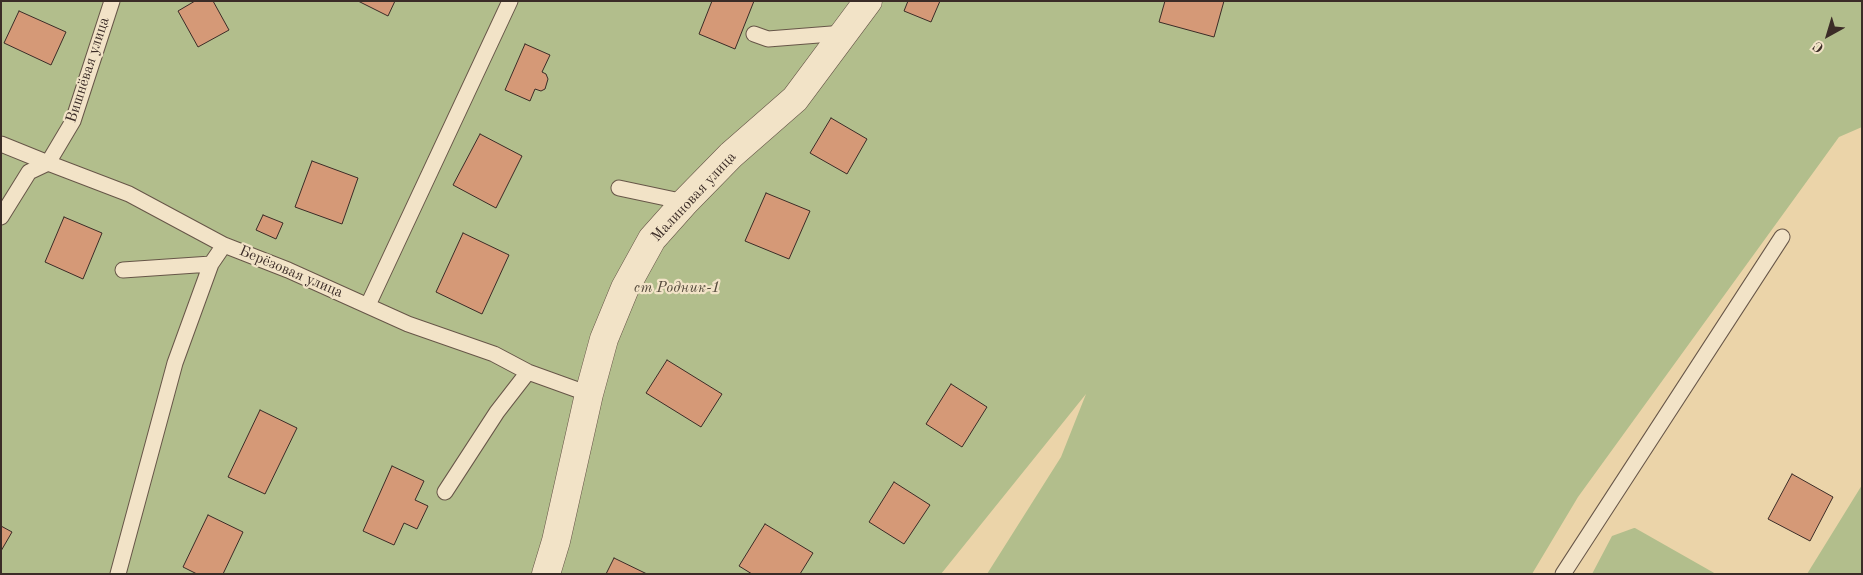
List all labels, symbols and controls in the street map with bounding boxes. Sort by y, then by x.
north arrow [1803,10,1853,60]
street label: Вишнёвая улица [62,15,114,125]
text: С [1811,38,1827,55]
street label: Малиновая улица [648,148,740,246]
street label: Берёзовая улица [236,242,346,302]
park label: ст Родник-1 [634,279,720,297]

